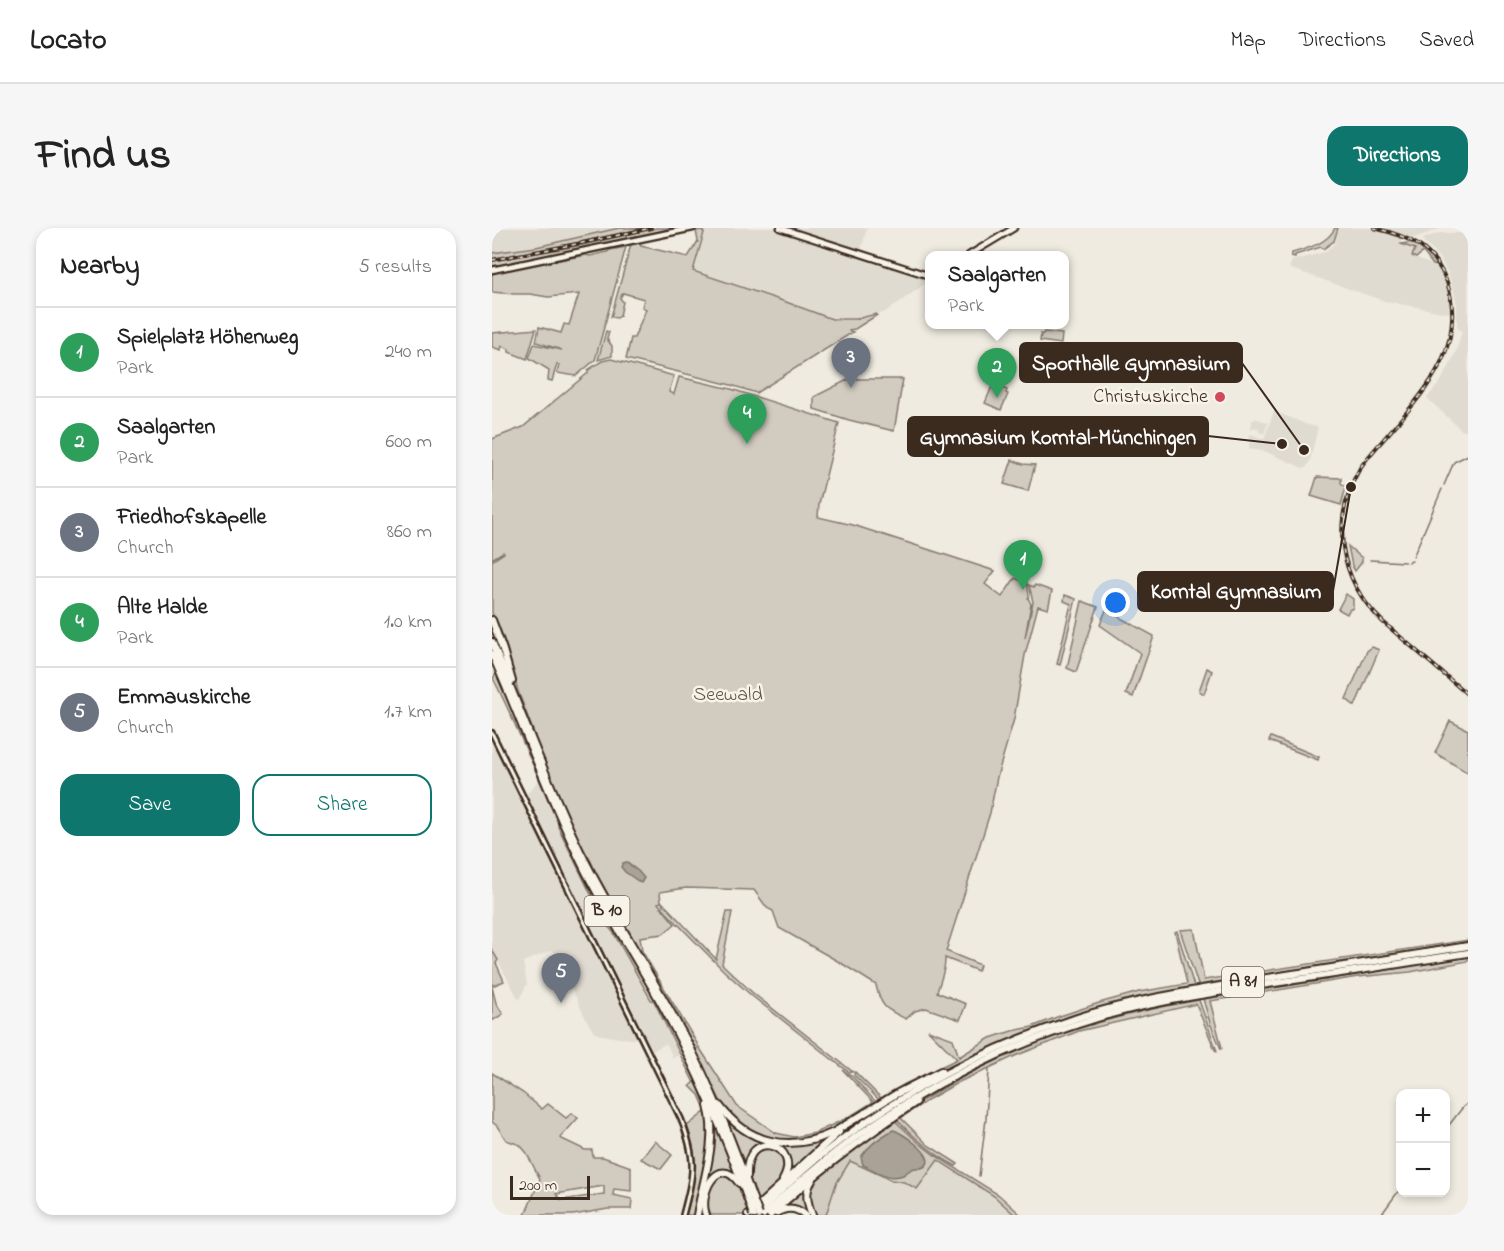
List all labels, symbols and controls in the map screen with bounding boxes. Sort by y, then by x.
text: Locato [30,21,106,62]
text: Map [1230,26,1266,56]
text: Directions [1299,26,1386,56]
text: Saved [1419,26,1474,56]
text: Find us [36,126,171,187]
button: Directions [1327,126,1468,186]
text: Nearby [60,248,139,286]
popup [925,251,1069,329]
text: 5 results [359,253,432,282]
text: Saalgarten [948,260,1046,292]
text: Park [948,292,984,321]
text: Spielplatz Höhenweg [117,322,299,354]
text: 1 [76,338,83,367]
text: 240 m [385,338,432,367]
pin: 3 [832,338,870,388]
callout: Sporthalle Gymnasium [1020,343,1242,382]
pin: 2 [978,348,1016,398]
text: Sporthalle Gymnasium [1032,350,1230,382]
text: Park [117,354,153,383]
place label: Christuskirche [1093,383,1208,412]
marker: Christuskirche [1213,390,1227,404]
pin: 4 [728,394,766,444]
text: Saalgarten [117,412,215,444]
callout: Gymnasium Korntal-Münchingen [908,417,1208,456]
text: Gymnasium Korntal-Münchingen [920,424,1196,456]
text: 2 [75,428,84,457]
text: 600 m [385,428,432,457]
text: Park [117,444,153,473]
text: Friedhofskapelle [117,502,266,534]
text: 3 [75,518,84,547]
text: 860 m [387,518,432,547]
text: Church [117,534,173,563]
pin: 1 [1004,540,1042,590]
callout: Korntal Gymnasium [1138,572,1333,611]
text: Korntal Gymnasium [1151,578,1321,610]
your location [1101,588,1130,617]
text: Alte Halde [117,592,208,624]
text: 4 [75,608,84,637]
text: 1.0 km [384,608,432,637]
text: Park [117,624,153,653]
park label: Seewald [693,681,763,710]
text: Emmauskirche [117,682,251,714]
text: 5 [74,698,85,727]
text: 1.7 km [384,698,432,727]
text: Church [117,714,173,743]
button: Save [60,774,240,836]
button: Share [252,774,432,836]
road number: B 10 [584,896,630,926]
pin: 5 [542,954,580,1003]
road number: A 81 [1222,967,1264,997]
map controls [1396,1089,1450,1197]
button: + [1396,1089,1450,1143]
button: − [1396,1143,1450,1197]
scale bar [510,1173,590,1200]
text: 200 m [519,1174,557,1198]

